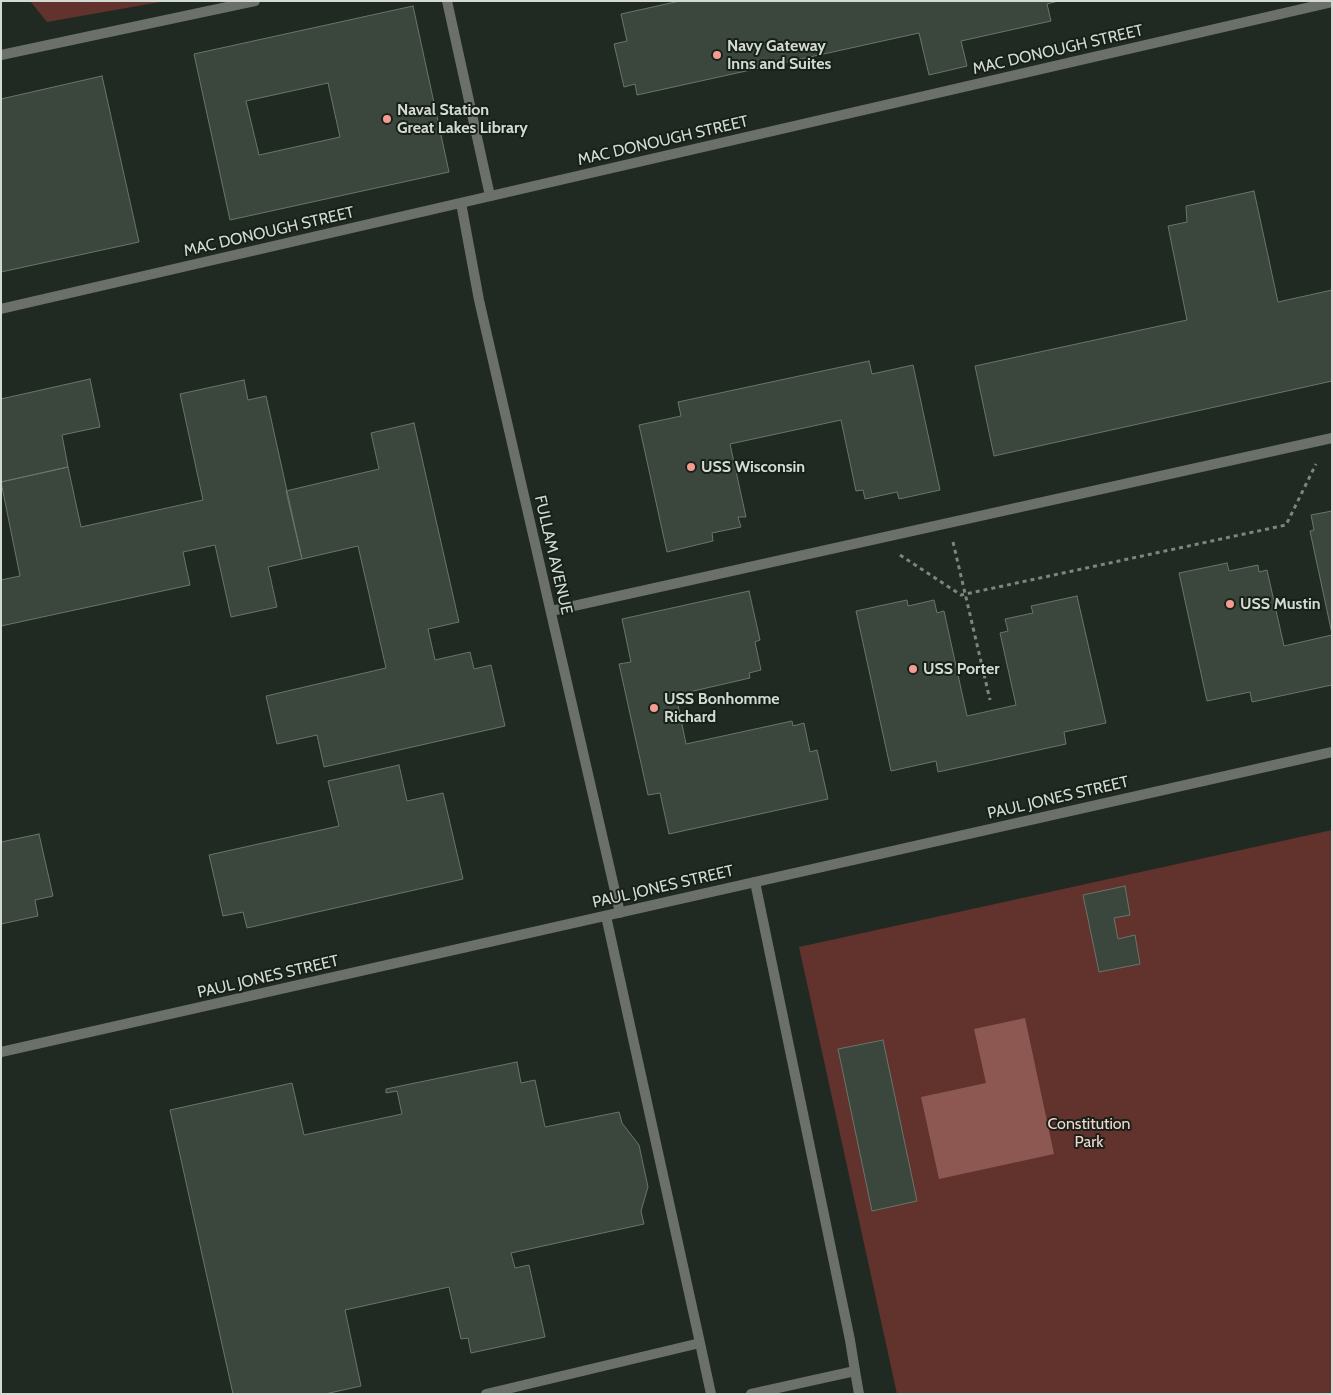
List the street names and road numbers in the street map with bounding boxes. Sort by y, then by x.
street label: MAC DONOUGH STREET [971,21,1145,79]
street label: MAC DONOUGH STREET [576,112,750,170]
street label: MAC DONOUGH STREET [182,203,356,261]
street label: FULLAM AVENUE [530,493,576,617]
street label: PAUL JONES STREET [985,772,1131,824]
street label: PAUL JONES STREET [590,861,736,913]
street label: PAUL JONES STREET [195,951,341,1003]

